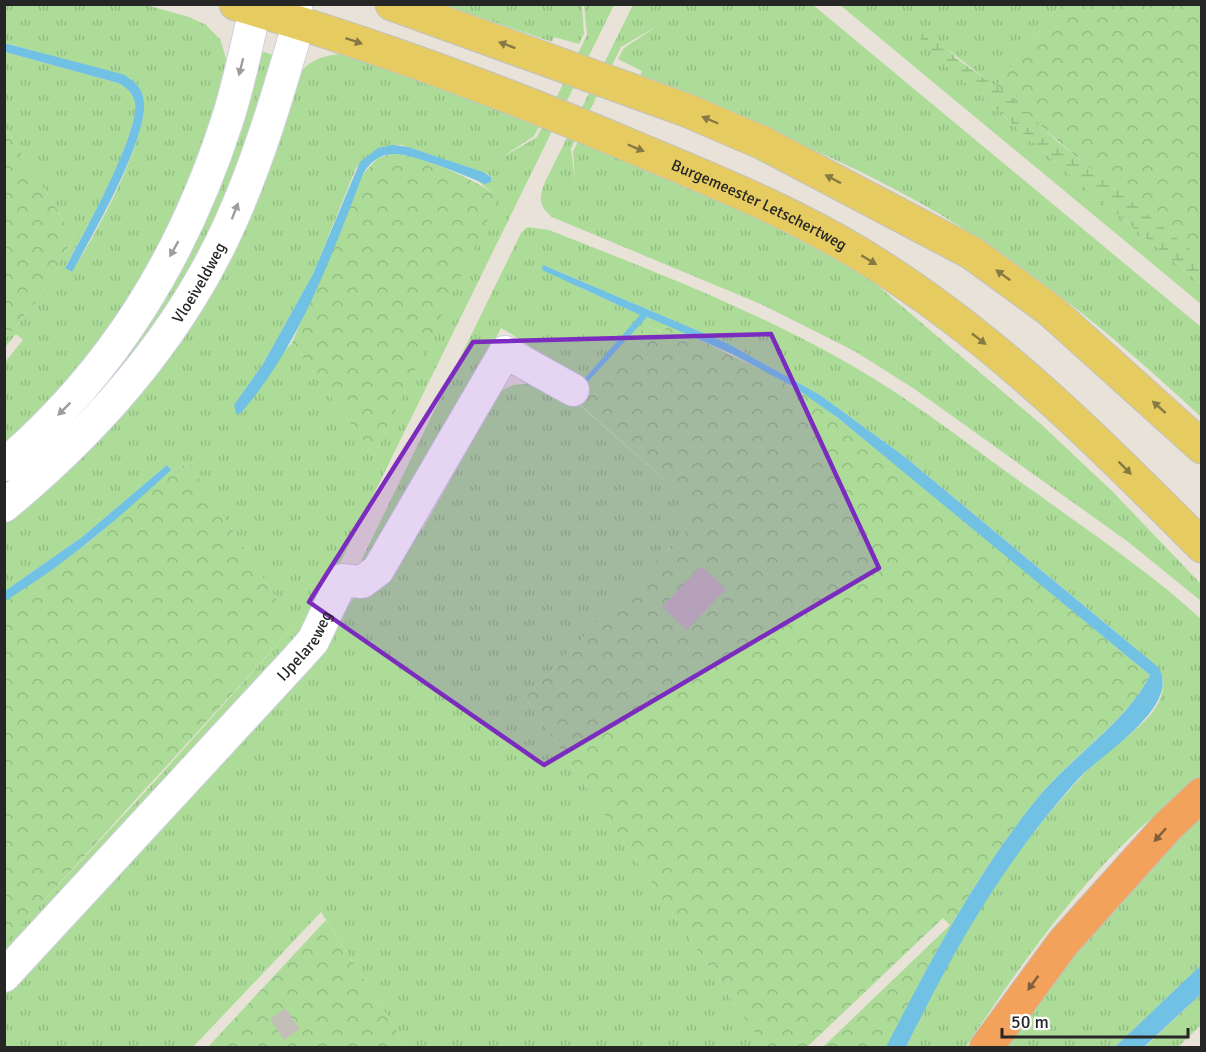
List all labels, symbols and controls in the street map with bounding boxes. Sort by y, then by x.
one-way arrow [345,37,363,47]
one-way arrow [498,40,516,50]
one-way arrow [236,58,245,76]
one-way arrow [700,115,718,125]
one-way arrow [628,143,646,153]
street label: Burgemeester Letschertweg [668,155,850,255]
one-way arrow [825,174,842,184]
one-way arrow [230,202,240,220]
street label: Vloeiveldweg [168,239,231,327]
one-way arrow [169,241,179,258]
one-way arrow [861,254,877,265]
one-way arrow [995,270,1010,282]
one-way arrow [971,333,987,346]
one-way arrow [1151,400,1166,414]
one-way arrow [58,402,72,416]
one-way arrow [1117,461,1131,475]
street label: IJpelareweg [273,608,337,685]
one-way arrow [1154,827,1167,842]
one-way arrow [1028,976,1040,991]
scale bar [1002,1001,1188,1039]
text: 50 m [1011,1011,1049,1033]

